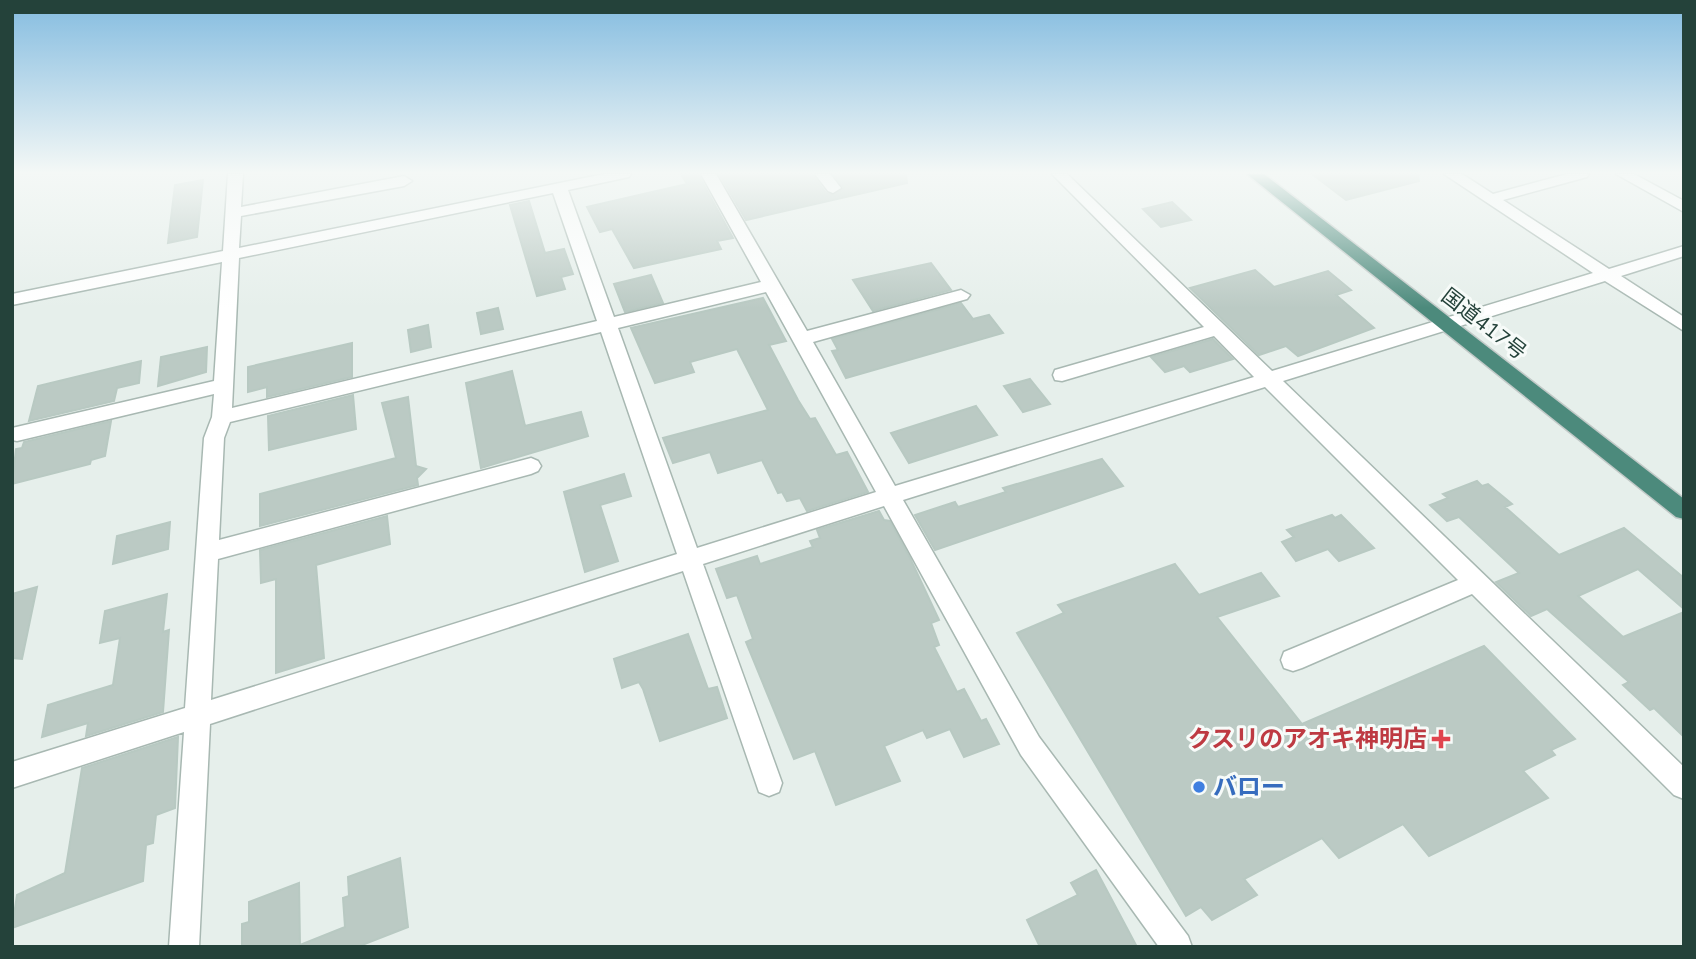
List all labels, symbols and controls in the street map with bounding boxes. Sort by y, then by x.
street label: 国道417号 [1436,282,1532,366]
place label: クスリのアオキ神明店 [1188,723,1427,755]
marker: クスリのアオキ神明店 [1433,731,1449,747]
place label: バロー [1213,771,1285,803]
marker: バロー [1191,779,1207,795]

